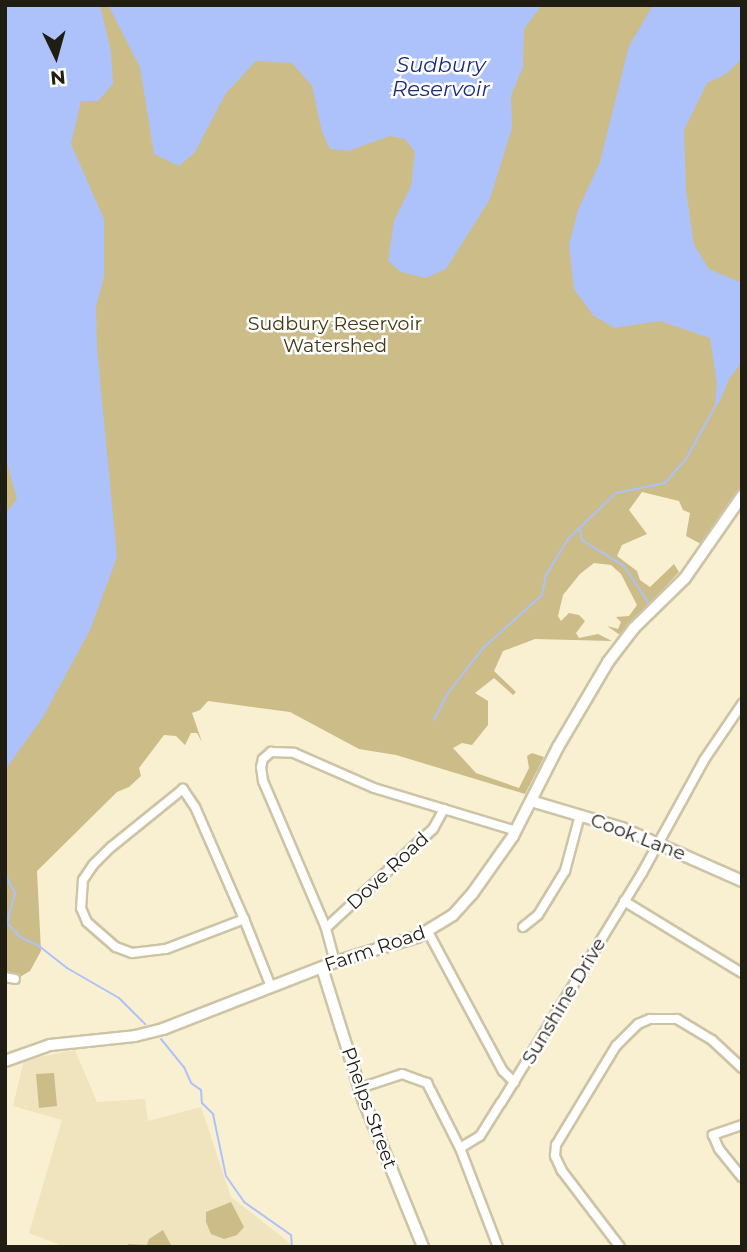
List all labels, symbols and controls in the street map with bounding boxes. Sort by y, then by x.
north arrow [21,21,91,91]
water label: Sudbury Reservoir [392,52,490,102]
text: N [49,65,67,90]
park label: Sudbury Reservoir Watershed [248,313,422,357]
street label: Cook Lane [587,808,689,866]
street label: Dove Road [342,827,434,915]
street label: Farm Road [322,921,428,977]
street label: Sunshine Drive [517,934,611,1068]
street label: Phelps Street [336,1044,402,1172]

